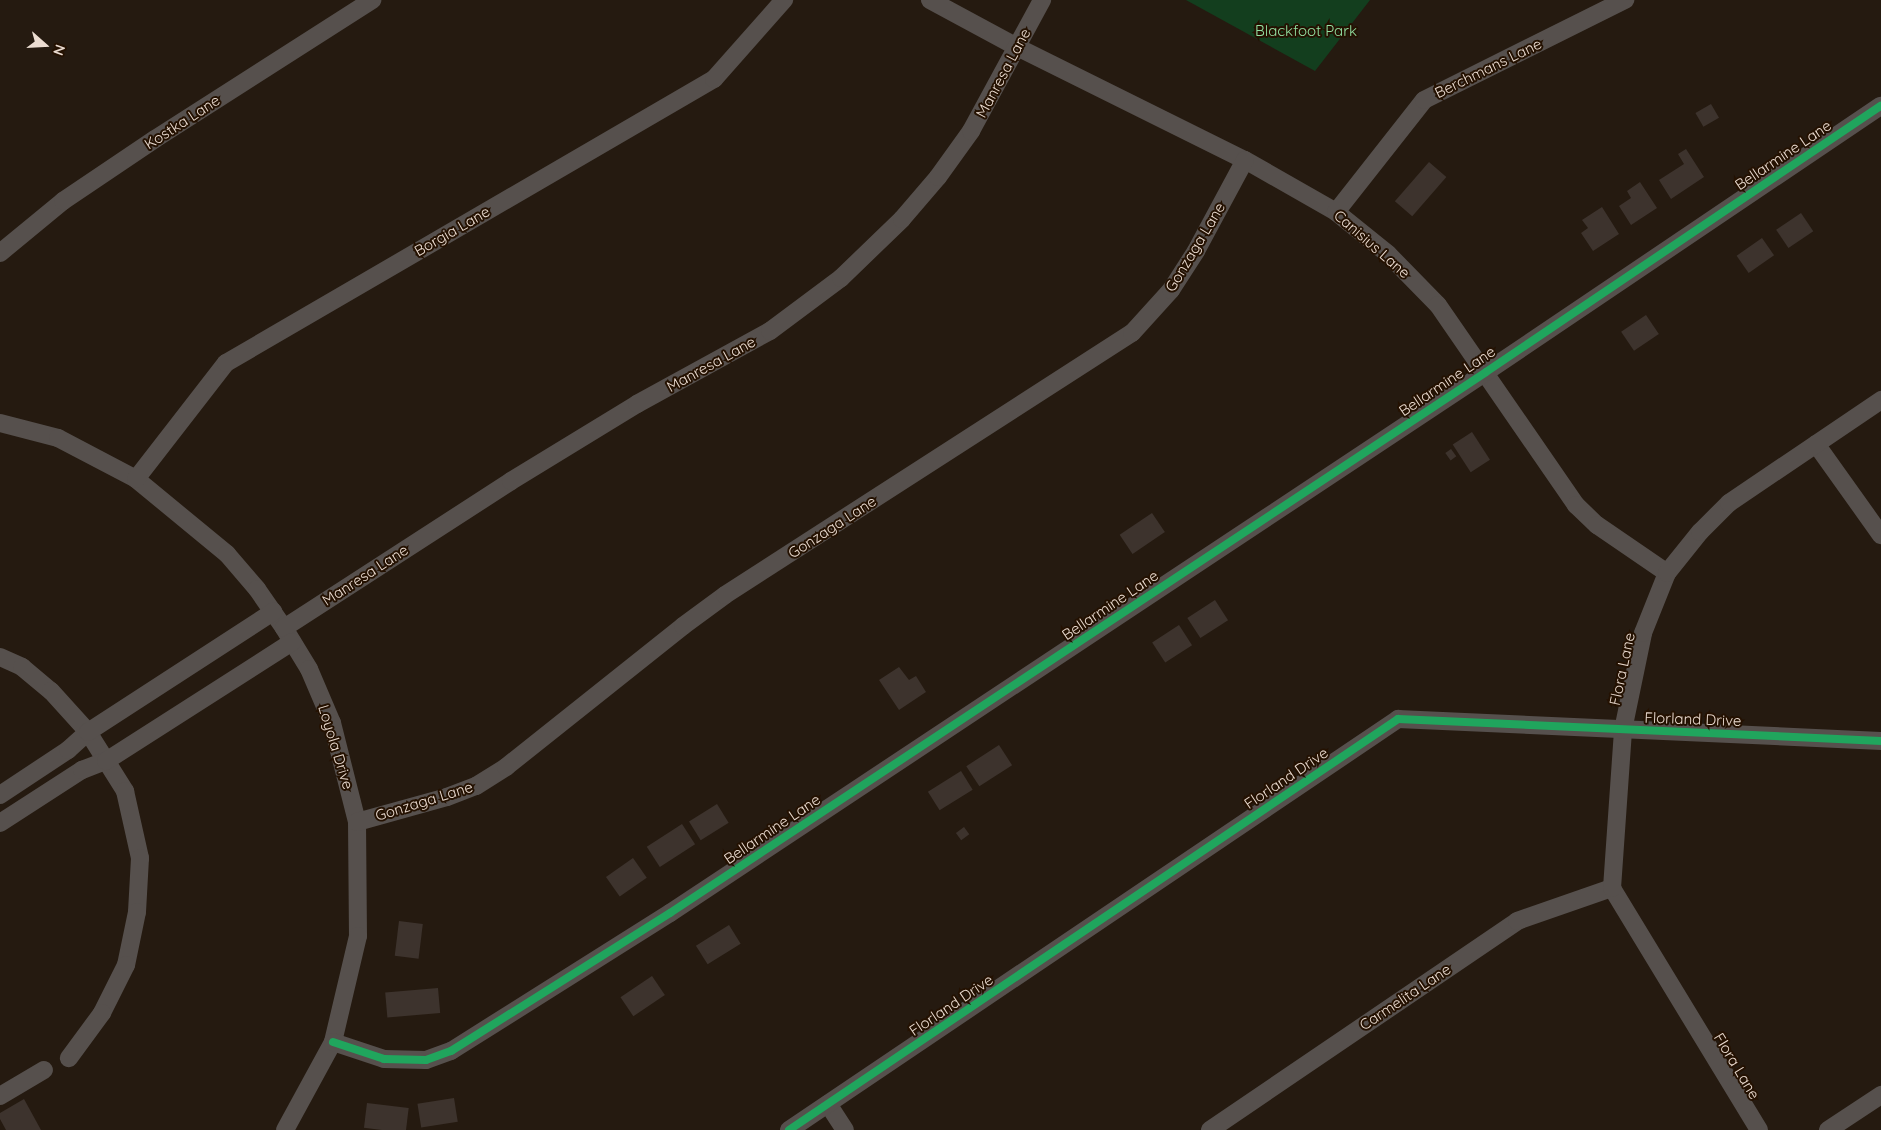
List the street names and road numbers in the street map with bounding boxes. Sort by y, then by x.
street label: Manresa Lane [972,25,1034,121]
street label: Berchmans Lane [1432,34,1544,102]
street label: Kostka Lane [141,91,223,153]
street label: Bellarmine Lane [1731,116,1835,194]
street label: Gonzaga Lane [1161,199,1229,295]
street label: Borgia Lane [411,202,493,260]
street label: Canisius Lane [1330,206,1414,282]
street label: Manresa Lane [664,332,758,396]
street label: Bellarmine Lane [1395,342,1499,420]
street label: Gonzaga Lane [785,492,879,562]
street label: Manresa Lane [319,541,411,609]
street label: Bellarmine Lane [1058,566,1162,644]
street label: Flora Lane [1606,631,1638,707]
street label: Loyola Drive [315,703,357,791]
street label: Florland Drive [1644,708,1742,730]
street label: Florland Drive [1241,743,1331,813]
street label: Gonzaga Lane [373,778,475,824]
street label: Bellarmine Lane [720,790,824,868]
street label: Carmelita Lane [1356,960,1454,1034]
street label: Florland Drive [906,970,996,1040]
street label: Flora Lane [1710,1030,1764,1102]

